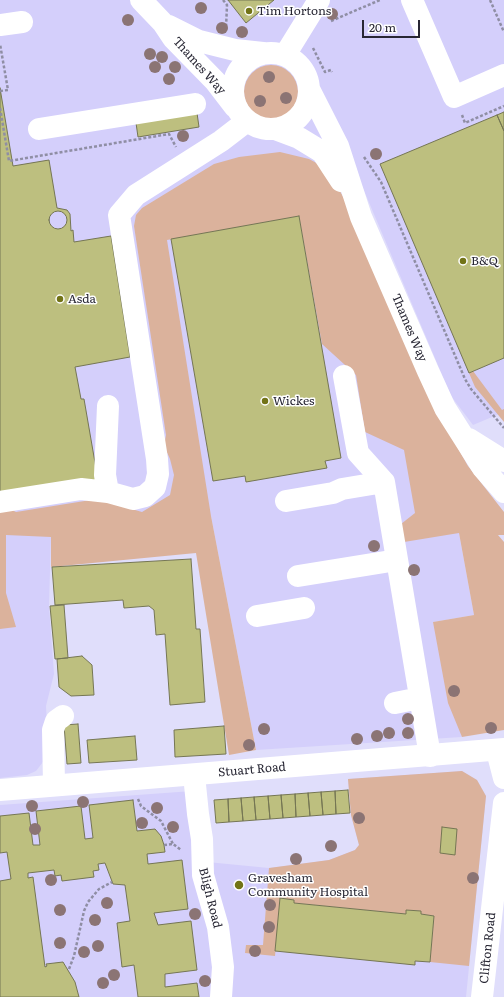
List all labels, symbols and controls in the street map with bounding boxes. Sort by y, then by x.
place label: Tim Hortons [257,4,331,18]
marker: Tim Hortons [244,6,254,16]
scale bar [364,12,422,38]
text: 20 m [369,18,396,36]
street label: Thames Way [169,34,229,98]
place label: B&Q [471,254,498,268]
marker: B&Q [458,256,468,266]
place label: Asda [68,292,96,306]
street label: Thames Way [388,292,430,364]
marker: Asda [55,294,65,304]
place label: Wickes [273,394,314,408]
marker: Wickes [260,396,270,406]
street label: Stuart Road [218,760,286,780]
street label: Bligh Road [196,866,224,930]
place label: Gravesham Community Hospital [248,871,368,899]
marker: Gravesham Community Hospital [233,879,245,891]
street label: Clifton Road [477,912,499,984]

